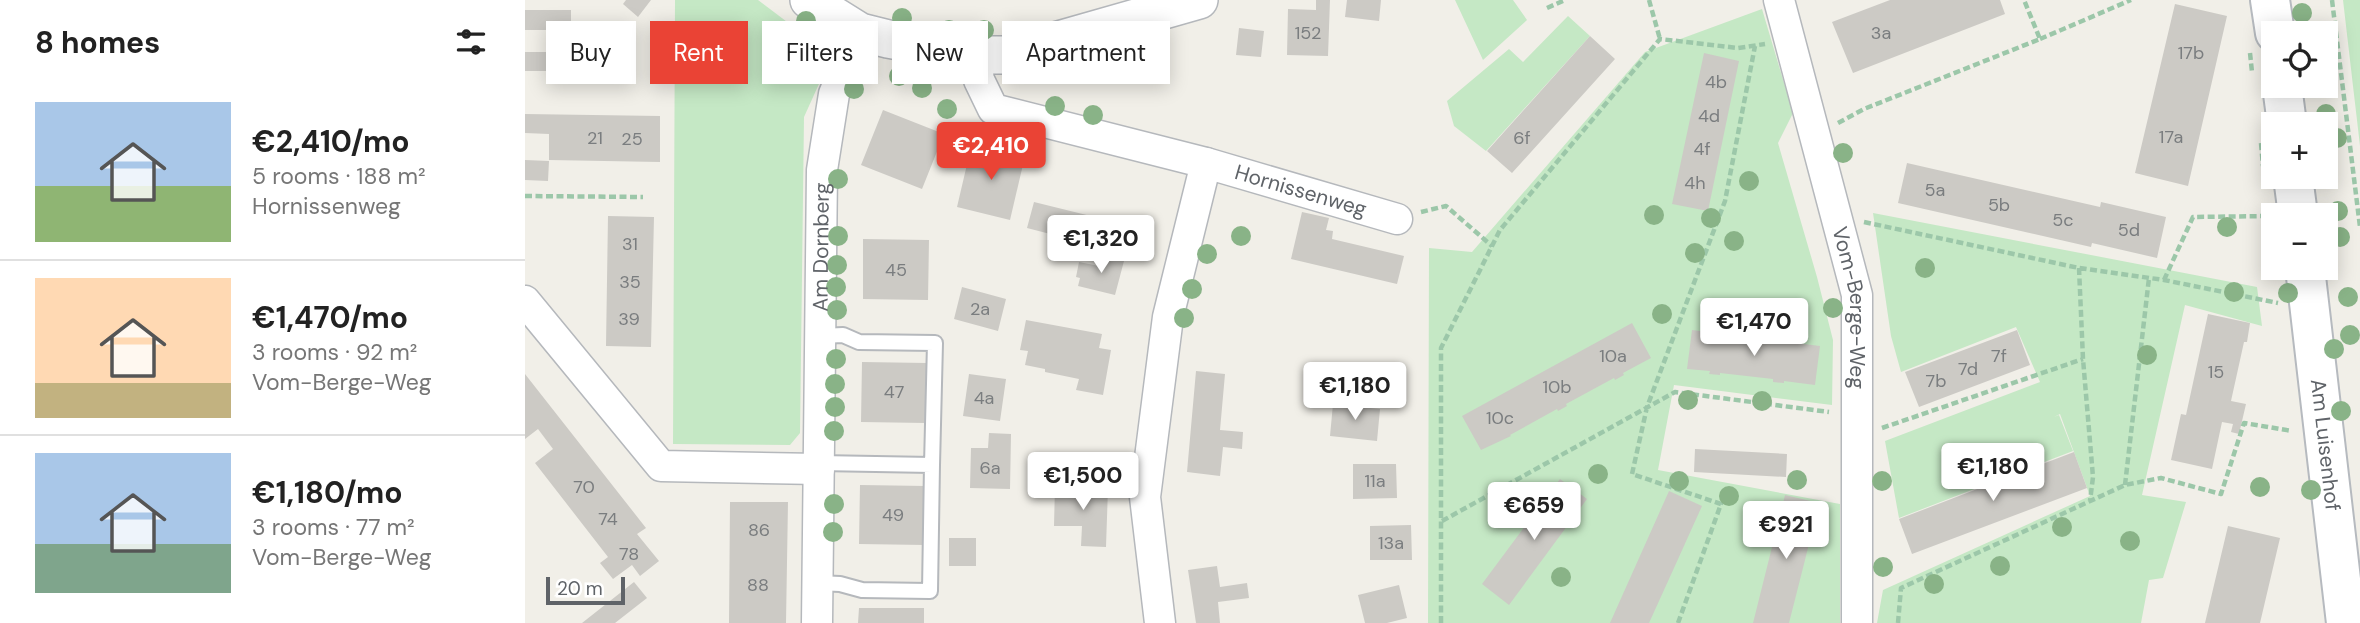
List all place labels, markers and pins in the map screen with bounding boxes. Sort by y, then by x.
pin: €2,410 [934,122,1048,182]
pin: €1,320 [1044,216,1158,275]
pin: €1,470 [1697,298,1811,358]
pin: €1,180 [1298,362,1412,422]
pin: €1,180 [1936,444,2050,503]
pin: €1,500 [1026,452,1140,512]
pin: €659 [1493,482,1575,542]
pin: €921 [1745,502,1827,561]

